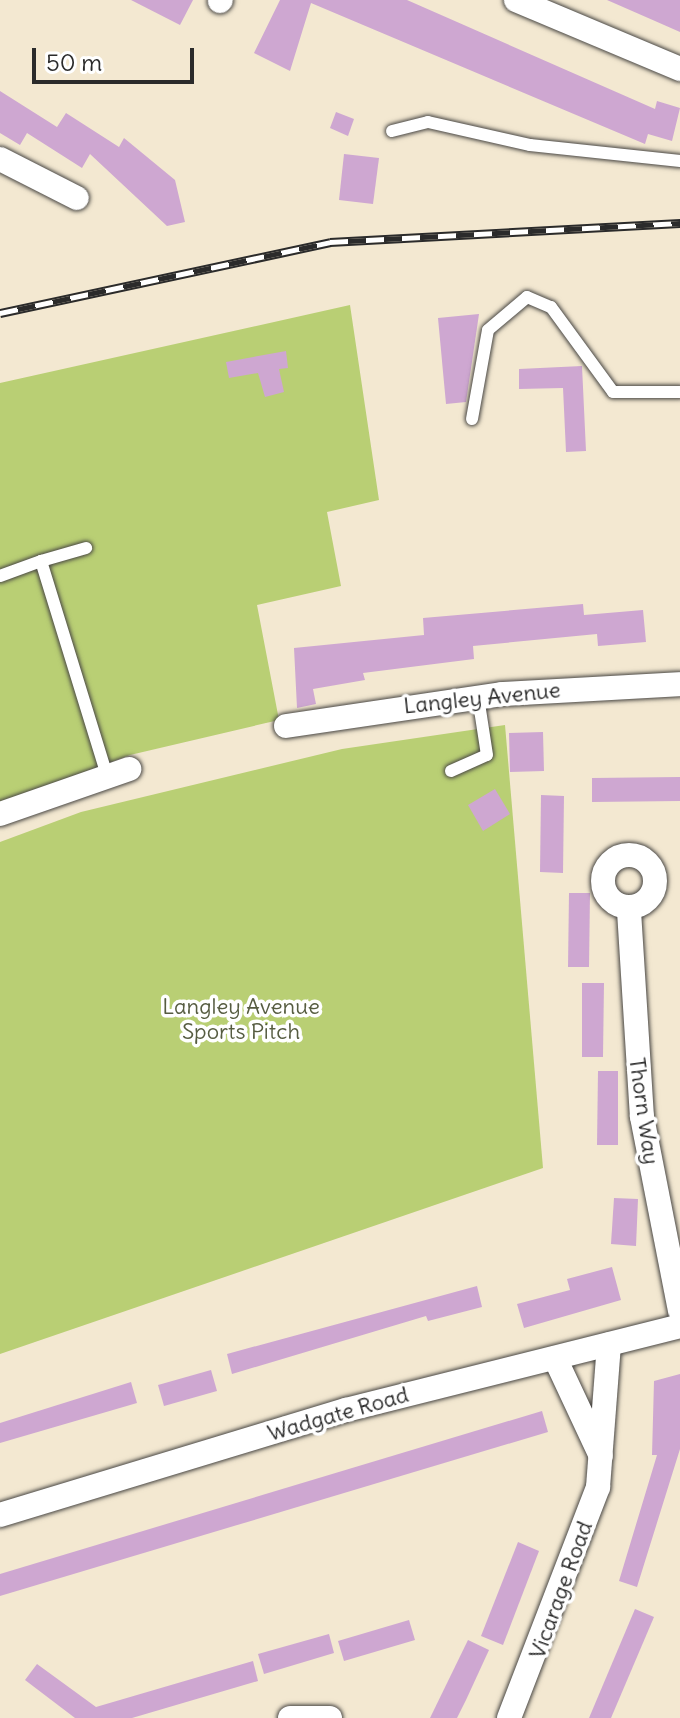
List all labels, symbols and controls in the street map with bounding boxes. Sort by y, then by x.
scale bar [36,32,198,82]
text: 50 m [46,47,102,77]
street label: Langley Avenue [402,677,562,719]
park label: Langley Avenue Sports Pitch [162,993,320,1044]
street label: Thorn Way [623,1056,665,1166]
street label: Wadgate Road [264,1381,412,1447]
street label: Vicarage Road [524,1518,598,1662]

